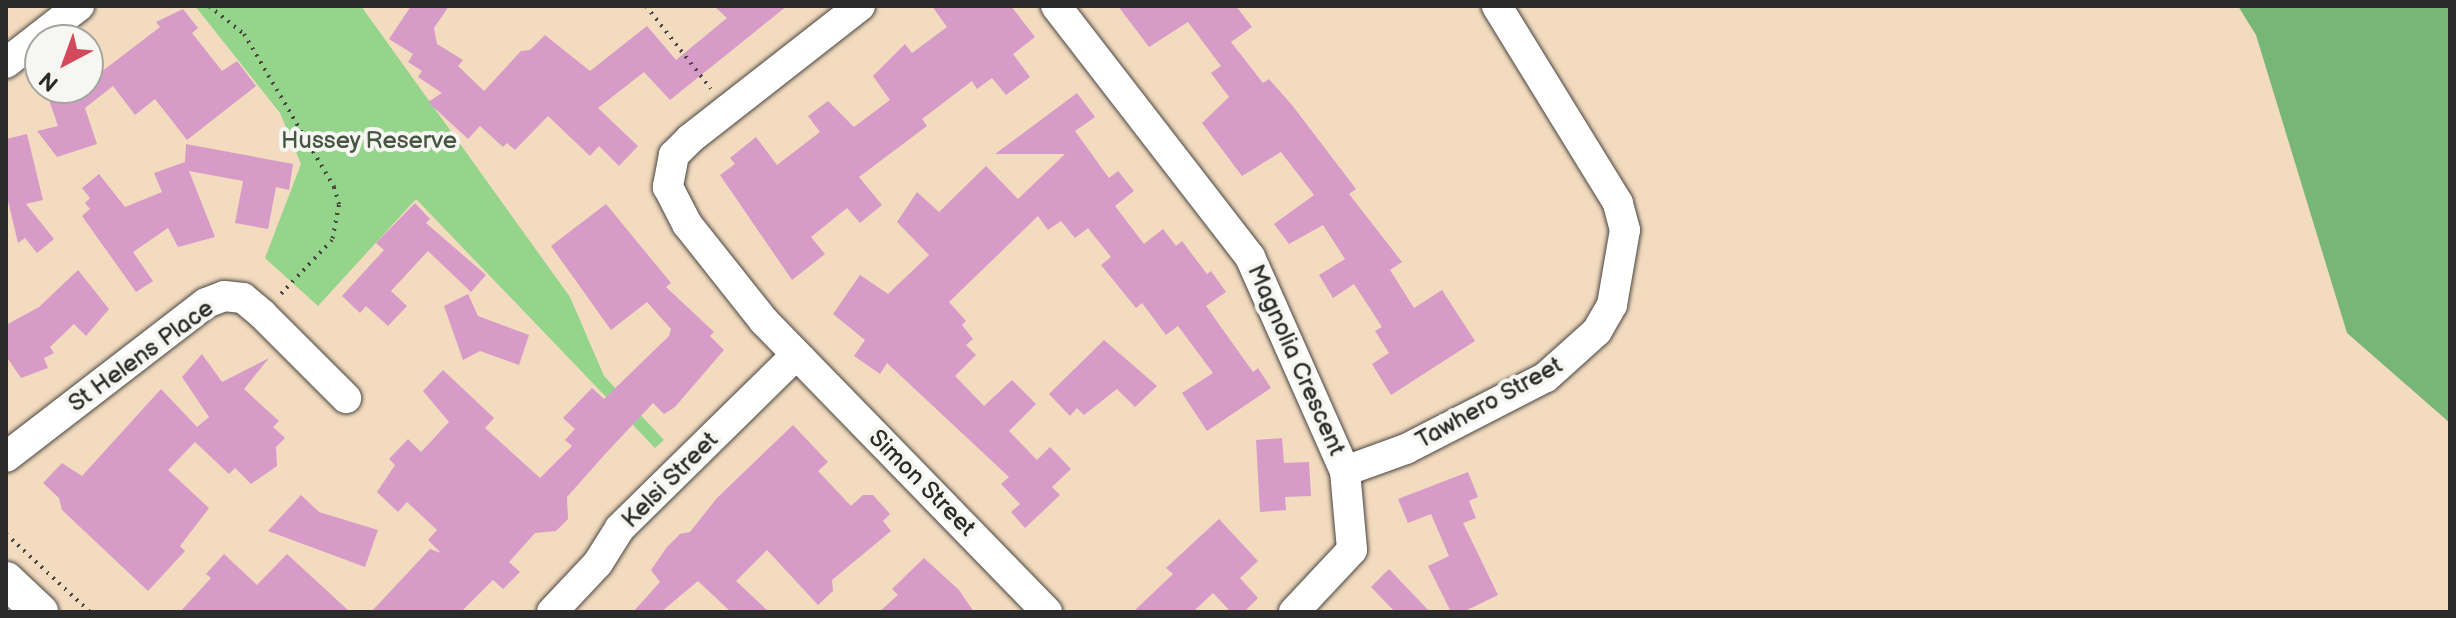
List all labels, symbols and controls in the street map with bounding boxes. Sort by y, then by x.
north arrow [24,24,104,104]
text: N [34,65,64,97]
park label: Hussey Reserve [280,127,458,155]
street label: Magnolia Crescent [1241,260,1351,460]
street label: St Helens Place [63,294,219,418]
street label: Tawhero Street [1411,351,1567,455]
street label: Simon Street [862,423,982,543]
street label: Kelsi Street [616,426,724,534]

